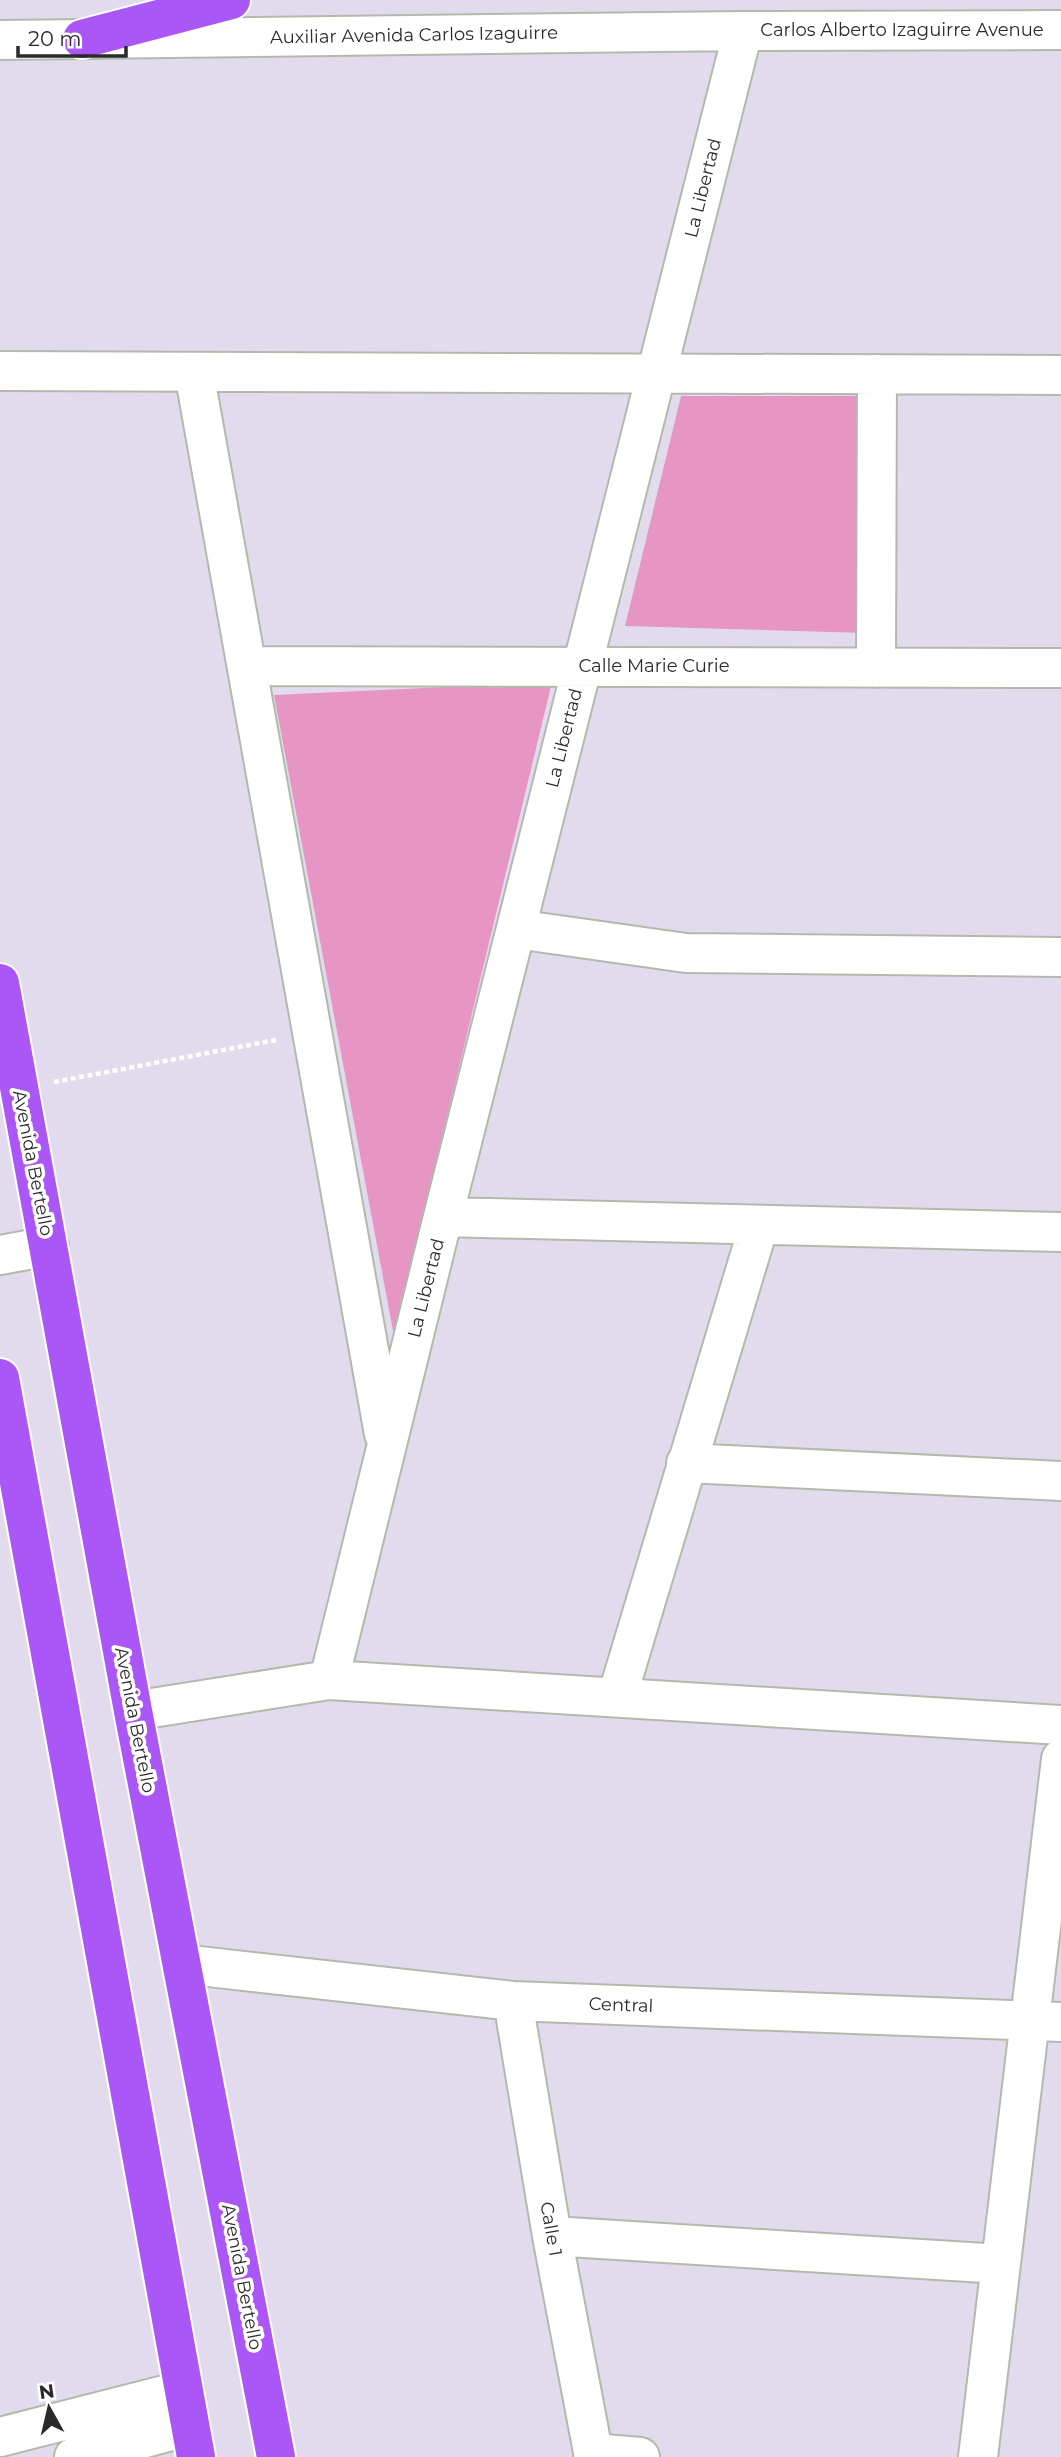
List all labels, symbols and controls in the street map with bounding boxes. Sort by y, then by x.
scale bar [18,14,126,58]
street label: Carlos Alberto Izaguirre Avenue [760,19,1044,41]
street label: Auxiliar Avenida Carlos Izaguirre [270,21,558,49]
text: 20 m [28,26,82,51]
street label: La Libertad [680,136,726,240]
street label: Calle Marie Curie [578,655,730,677]
street label: La Libertad [541,686,587,790]
street label: Avenida Bertello [8,1088,58,1238]
street label: La Libertad [403,1236,449,1340]
street label: Avenida Bertello [110,1645,160,1795]
street label: Central [588,1993,654,2017]
street label: Calle 1 [535,2200,567,2258]
street label: Avenida Bertello [217,2202,267,2352]
north arrow [14,2373,84,2443]
text: N [37,2379,56,2404]

